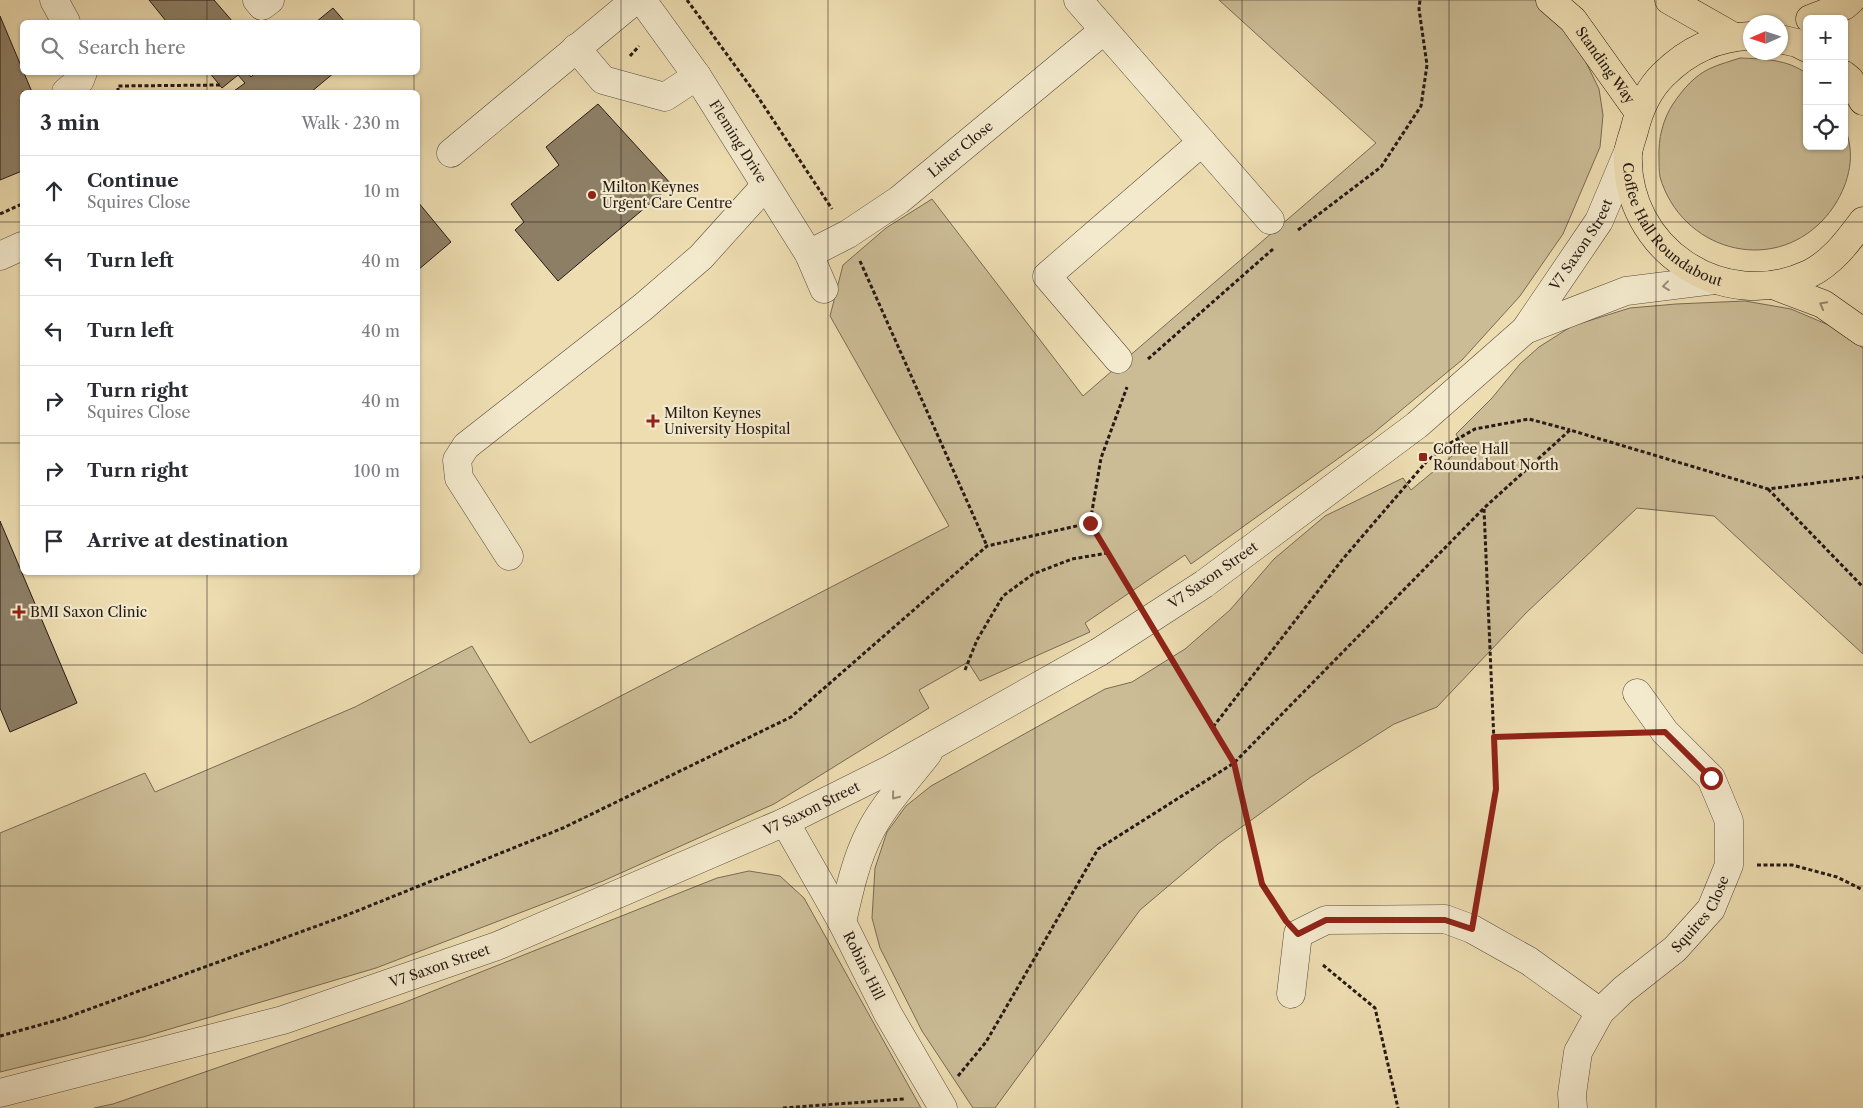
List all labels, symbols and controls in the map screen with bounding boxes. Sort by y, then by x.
north arrow [1743,15,1788,60]
map controls [1803,15,1848,150]
button: + [1803,15,1848,60]
search box [20,20,420,75]
street label: Standing Way [1572,23,1639,107]
icon: search [38,34,66,62]
text: Search here [78,36,186,59]
button: − [1803,60,1848,105]
street label: Fleming Drive [705,96,771,186]
button: locate [1803,105,1848,150]
text: 3 min [40,110,100,135]
text: Walk · 230 m [301,113,400,133]
street label: Lister Close [924,117,997,181]
street label: Coffee Hall Roundabout [1619,162,1724,290]
text: Continue [87,169,179,192]
icon: ahead [40,177,68,205]
place label: Milton Keynes Urgent Care Centre [602,178,732,212]
text: 10 m [364,181,400,201]
marker: Milton Keynes Urgent Care Centre [586,189,598,201]
text: Squires Close [87,192,191,212]
street label: V7 Saxon Street [1545,196,1616,295]
icon: left [40,247,68,275]
text: Turn left [87,249,174,272]
text: 40 m [361,251,400,271]
one-way arrow [1661,280,1669,291]
one-way arrow [1819,301,1828,311]
icon: left [40,317,68,345]
text: Turn left [87,319,174,342]
text: 40 m [361,321,400,341]
text: Turn right [87,379,188,402]
icon: right [40,387,68,415]
text: 40 m [361,391,400,411]
text: Squires Close [87,402,191,422]
place label: Milton Keynes University Hospital [664,404,790,438]
marker: Milton Keynes University Hospital [646,414,660,428]
place label: Coffee Hall Roundabout North [1433,440,1559,474]
marker: Coffee Hall Roundabout North [1417,451,1429,463]
icon: right [40,457,68,485]
text: Turn right [87,459,188,482]
text: 100 m [354,461,400,481]
route end [1079,512,1102,535]
icon: arrive [40,527,68,555]
text: Arrive at destination [87,529,288,552]
street label: V7 Saxon Street [1164,537,1261,613]
place label: BMI Saxon Clinic [30,603,147,621]
marker: BMI Saxon Clinic [12,605,26,619]
route start [1700,767,1723,790]
street label: V7 Saxon Street [760,777,863,840]
one-way arrow [893,790,901,799]
street label: Squires Close [1667,873,1733,956]
street label: Robins Hill [839,928,889,1003]
street label: V7 Saxon Street [386,940,492,992]

